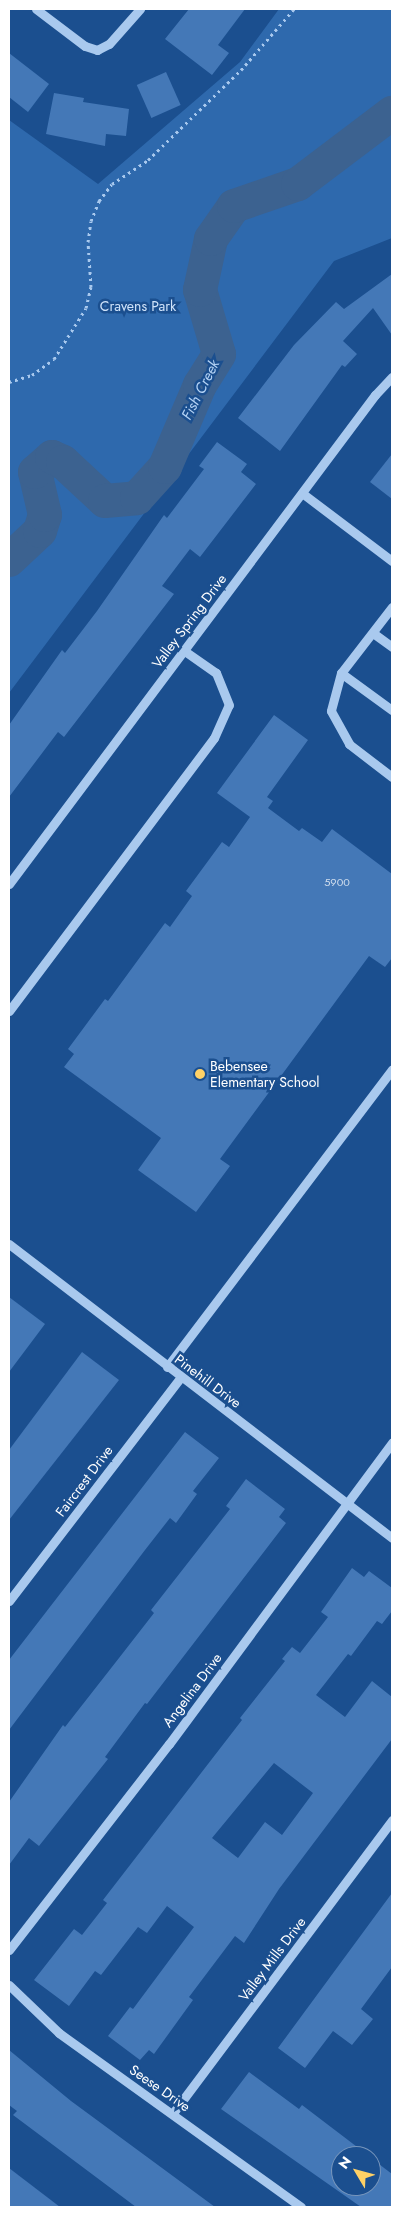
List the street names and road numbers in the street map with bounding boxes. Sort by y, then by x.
street label: Valley Spring Drive [148,571,230,671]
street label: Pinehill Drive [172,1351,244,1411]
street label: Faircrest Drive [52,1442,116,1520]
street label: Angelina Drive [159,1650,225,1730]
street label: Valley Mills Drive [235,1914,309,2004]
street label: Seese Drive [126,2061,194,2115]

